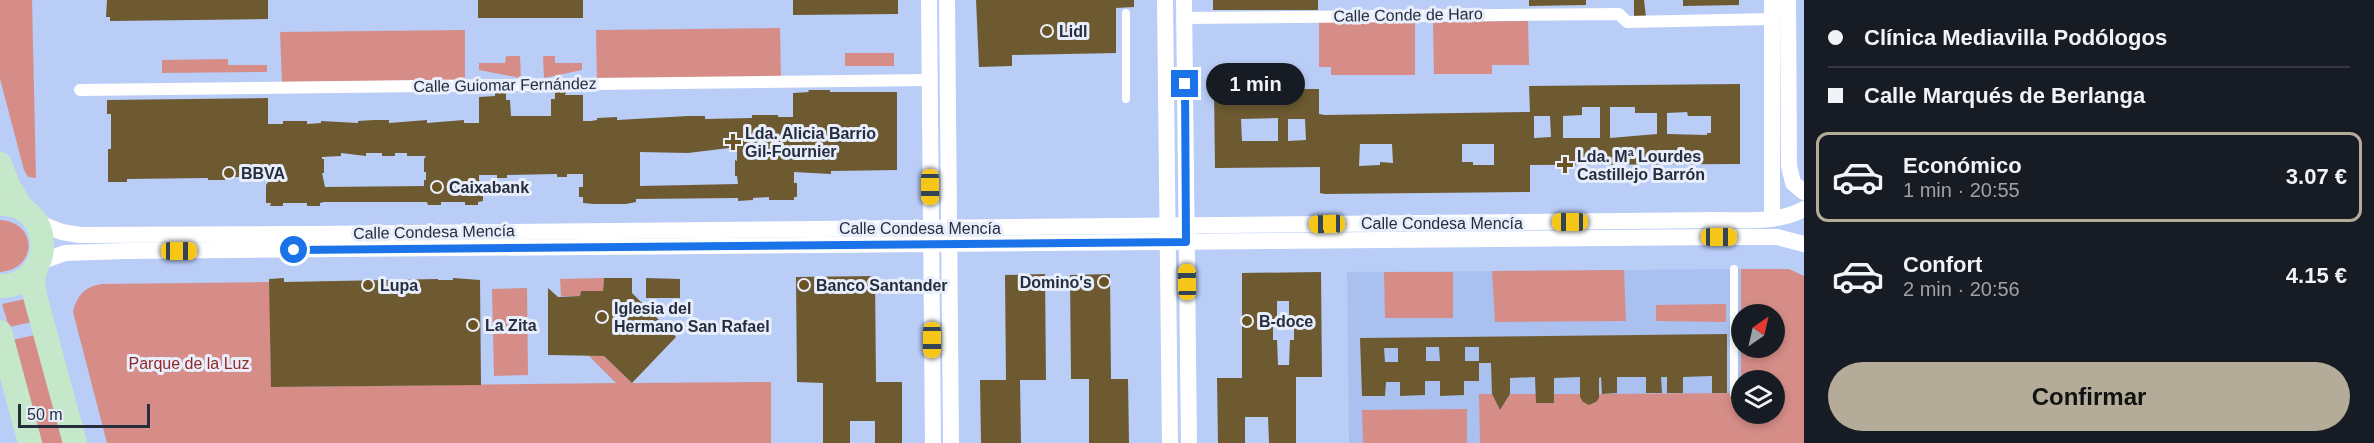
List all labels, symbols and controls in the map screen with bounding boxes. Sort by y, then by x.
street label: Calle Conde de Haro [1333,5,1483,25]
place label: Lidl [1059,23,1087,40]
marker: Lidl [1040,24,1054,38]
text: Clínica Mediavilla Podólogos [1864,25,2167,50]
callout: 1 min [1206,63,1305,105]
route end [1171,70,1198,97]
text: 1 min [1229,73,1282,95]
street label: Calle Guiomar Fernández [413,75,597,95]
text: Calle Marqués de Berlanga [1864,83,2145,108]
place label: Lda. Alicia Barrio Gil-Fournier [745,125,876,160]
marker: Lda. Alicia Barrio Gil-Fournier [726,135,740,149]
place label: Lda. Mª Lourdes Castillejo Barrón [1577,148,1705,183]
icon: car [1831,150,1885,204]
text: Económico [1903,153,2022,178]
marker: Lda. Mª Lourdes Castillejo Barrón [1558,158,1572,172]
text: 3.07 € [2286,164,2347,189]
place label: BBVA [241,165,286,182]
marker: BBVA [222,166,236,180]
car [921,169,939,205]
place label: Caixabank [449,179,529,196]
text: 1 min · 20:55 [1903,179,2020,201]
marker: Caixabank [430,180,444,194]
car [1552,213,1588,231]
car [1309,215,1345,233]
street label: Calle Condesa Mencía [1361,215,1523,232]
street label: Calle Condesa Mencía [839,220,1001,237]
street label: Calle Condesa Mencía [353,222,515,242]
car [1701,228,1737,246]
route start [280,236,307,263]
car [161,242,197,260]
icon: car [1831,249,1885,303]
text: Confort [1903,252,1982,277]
text: 4.15 € [2286,263,2347,288]
car [1178,264,1196,300]
place label: Domino's [1020,274,1092,291]
marker: Domino's [1097,275,1111,289]
place label: Lupa [380,277,418,294]
place label: Banco Santander [816,277,948,294]
marker: Lupa [361,278,375,292]
marker: Banco Santander [797,278,811,292]
text: 2 min · 20:56 [1903,278,2020,300]
place label: Iglesia del Hermano San Rafael [614,300,770,335]
north arrow [1731,304,1785,358]
map controls [1731,304,1785,424]
marker: Iglesia del Hermano San Rafael [595,310,609,324]
place label: B-doce [1259,313,1313,330]
marker: B-doce [1240,314,1254,328]
place label: La Zita [485,317,537,334]
marker: La Zita [466,318,480,332]
car [923,322,941,358]
park label: Parque de la Luz [129,355,249,372]
button: Confirmar [1828,362,2350,431]
button: layers [1731,370,1785,424]
scale bar [18,401,150,428]
text: 50 m [27,406,63,423]

